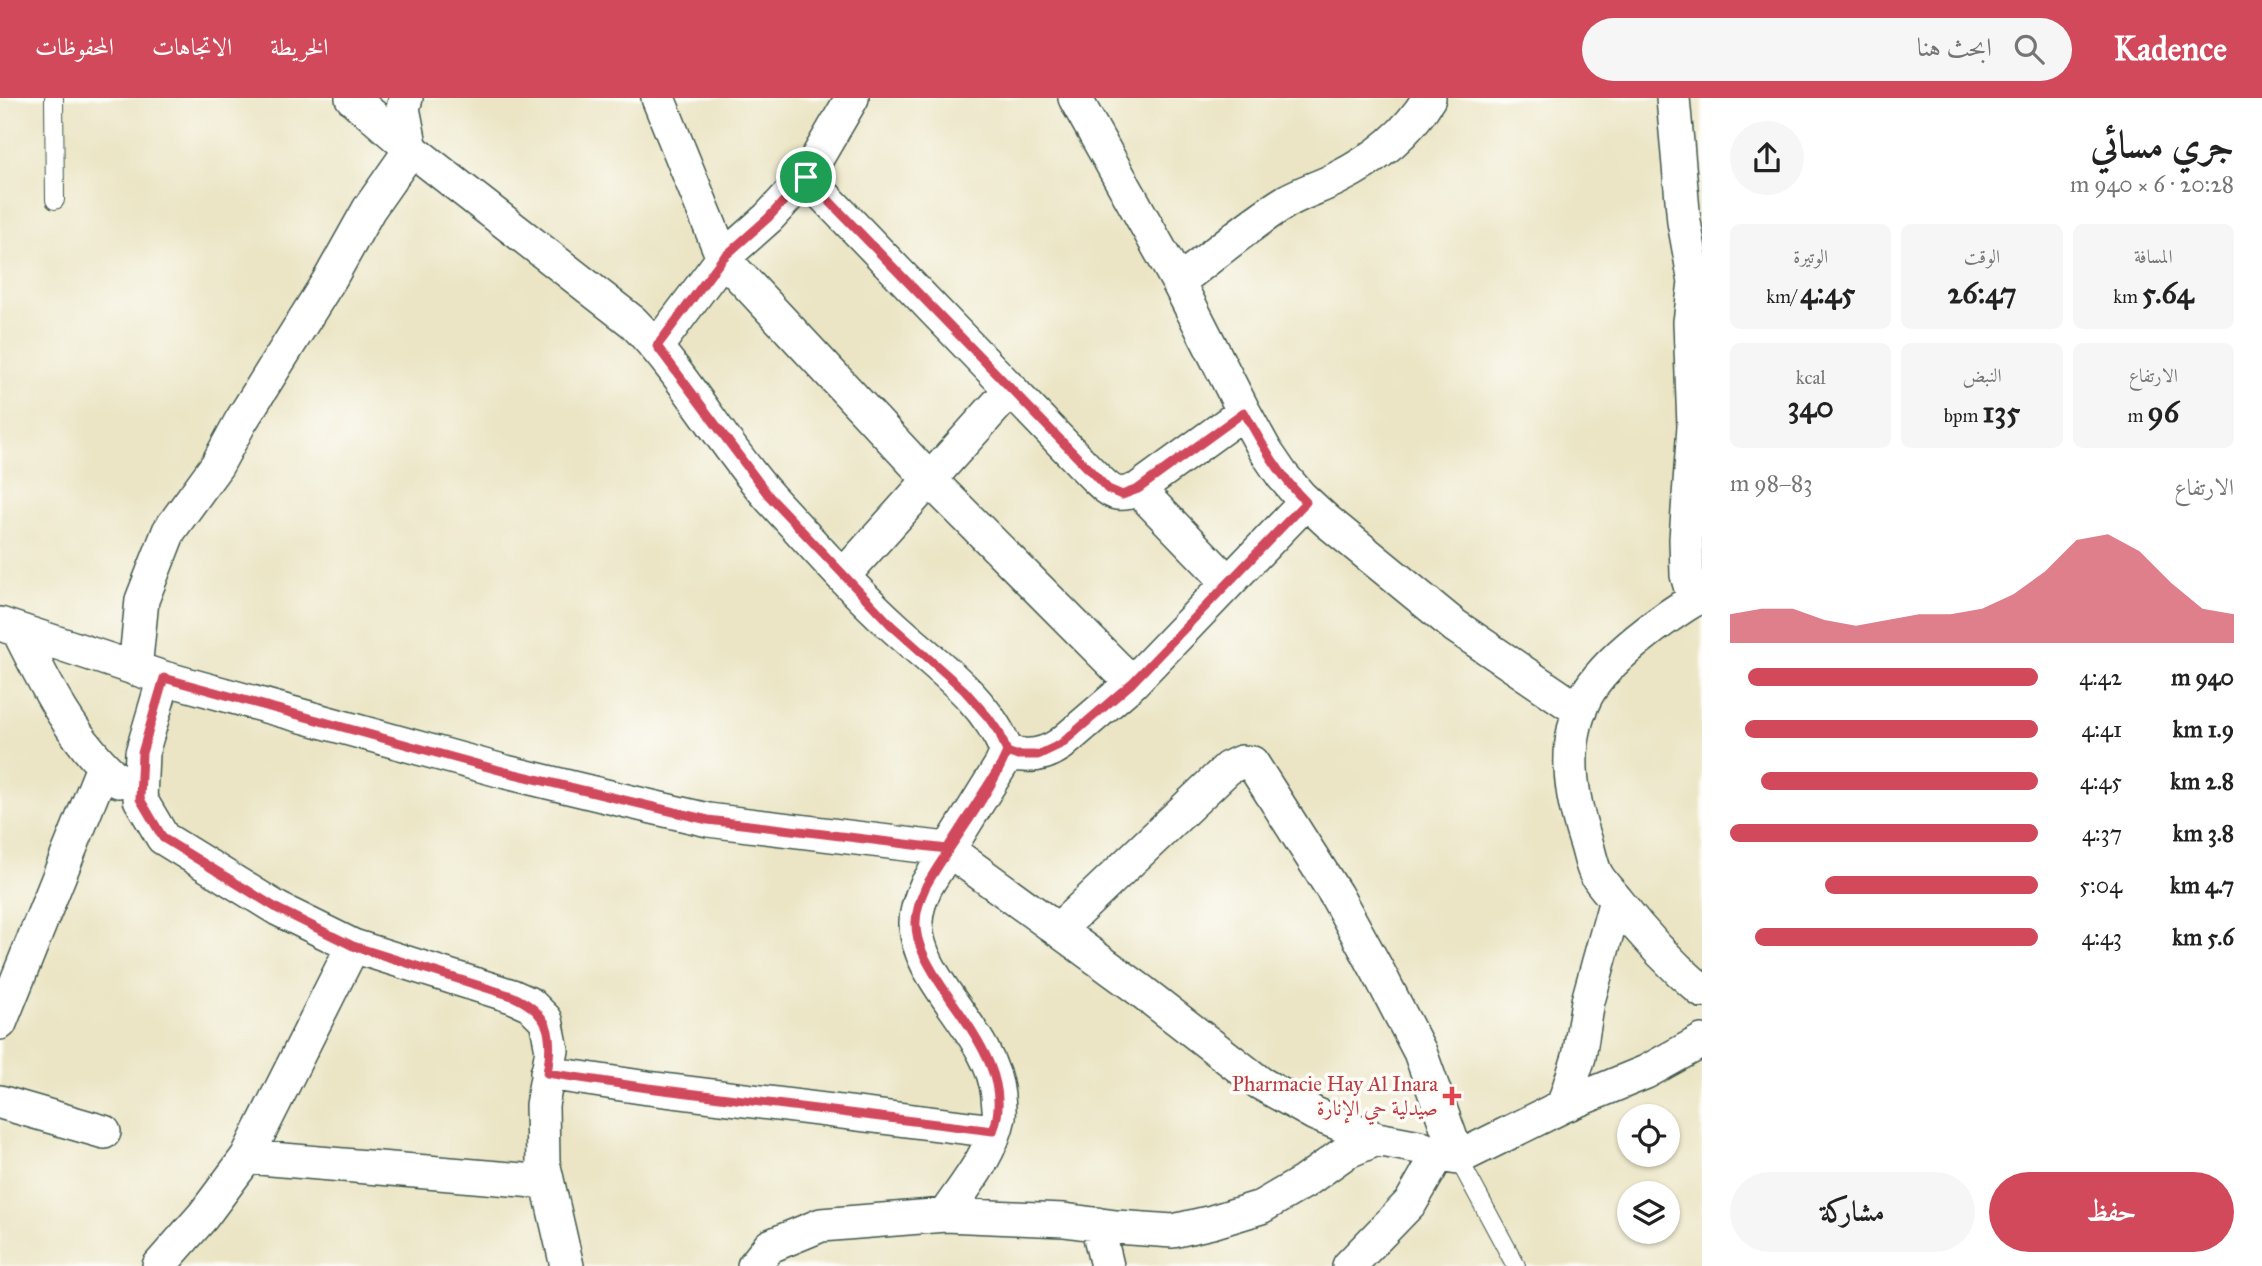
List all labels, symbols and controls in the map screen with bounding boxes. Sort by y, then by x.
search box [1582,18,2072,81]
text: Kadence [2114,29,2227,69]
icon: search [2010,30,2048,68]
text: ابحث هنا [1917,31,1992,63]
text: المحفوظات [35,32,114,62]
text: الاتجاهات [152,32,232,62]
text: الخريطة [270,32,329,62]
button: share [1730,121,1804,195]
text: جري مسائي [2090,121,2234,167]
pin [776,147,836,207]
icon: arrive [787,158,825,196]
text: 20:28 · 6 × 940 m [2070,170,2234,198]
text: الوتيرة [1793,245,1828,268]
text: الوقت [1964,245,2000,268]
text: المسافة [2134,245,2173,268]
text: 4:45 [1800,275,1855,311]
text: 26:47 [1947,275,2017,311]
text: 5.64 [2142,275,2194,311]
text: /km [1766,285,1800,308]
text: km [2113,285,2142,308]
text: النبض [1962,364,2002,387]
text: الارتفاع [2129,364,2178,387]
text: kcal [1796,366,1826,389]
text: 340 [1788,389,1834,425]
text: 135 [1982,394,2020,430]
text: 96 [2148,394,2179,430]
text: bpm [1944,404,1982,427]
text: m [2128,404,2148,427]
text: 83–98 m [1730,469,1812,497]
text: الارتفاع [2174,473,2234,501]
text: 4:42 [2079,663,2122,691]
text: 940 m [2171,663,2234,691]
text: 4:41 [2081,715,2122,743]
text: 1.9 km [2173,715,2234,743]
text: 4:45 [2080,767,2122,795]
text: 2.8 km [2170,767,2234,795]
text: 4:37 [2082,819,2122,847]
text: 3.8 km [2173,819,2234,847]
text: 5:04 [2079,871,2122,899]
text: 4.7 km [2170,871,2234,899]
text: 4:43 [2081,923,2122,951]
text: 5.6 km [2172,923,2234,951]
place label: Pharmacie Hay Al Inara صيدلية حي الإنارة [1232,1071,1438,1125]
marker: Pharmacie Hay Al Inara صيدلية حي الإنارة [1444,1088,1460,1104]
map controls [1617,1104,1680,1244]
button: locate [1617,1104,1680,1167]
button: مشاركة [1730,1172,1975,1252]
button: حفظ [1989,1172,2234,1252]
button: layers [1617,1181,1680,1244]

